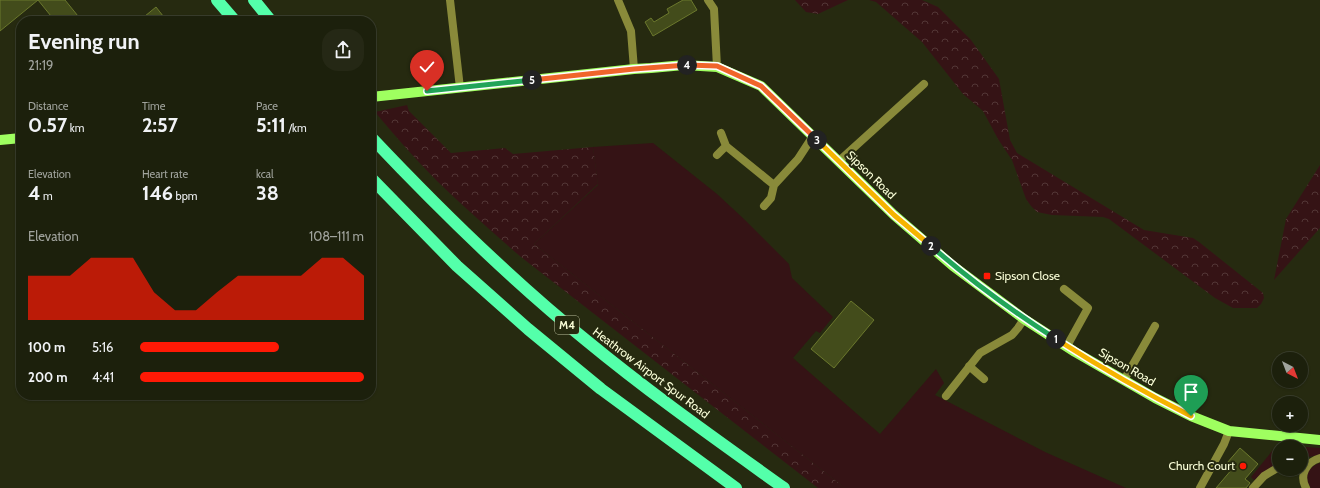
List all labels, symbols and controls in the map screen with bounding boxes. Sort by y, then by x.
text: Evening run [28,28,140,55]
button: share [322,29,364,71]
pin [410,50,444,91]
pin: 4 [677,55,697,75]
icon: check [416,56,438,78]
text: 21:19 [28,57,53,73]
text: 4 [684,58,690,72]
pin: 5 [522,70,542,90]
text: 5 [529,73,535,87]
text: Distance [28,99,69,113]
text: Time [142,99,165,113]
text: Pace [256,99,278,113]
text: 0.57 [28,113,67,137]
text: 2:57 [142,113,178,137]
text: 5:11 [256,113,286,137]
text: km [67,121,84,135]
text: /km [286,121,307,135]
pin: 3 [807,130,827,150]
text: 3 [814,133,820,147]
street label: Sipson Road [843,147,899,202]
text: Elevation [28,167,71,181]
text: Heart rate [142,167,188,181]
text: kcal [256,167,274,181]
text: 4 [28,181,40,205]
text: 146 [142,181,173,205]
text: 38 [256,181,279,205]
text: m [40,189,53,203]
text: bpm [173,189,197,203]
text: Elevation [28,228,79,244]
text: 108–111 m [309,228,364,244]
pin: 2 [921,236,941,256]
text: 2 [928,239,934,253]
place label: Sipson Close [995,268,1060,283]
marker: Sipson Close [982,271,992,281]
road number: M4 [555,316,579,334]
street label: Heathrow Airport Spur Road [590,324,713,421]
pin: 1 [1046,329,1066,349]
text: 1 [1054,332,1058,346]
text: 100 m [28,339,65,355]
text: 5:16 [92,339,113,355]
street label: Sipson Road [1096,344,1158,389]
north arrow [1272,352,1308,388]
map controls [1272,352,1308,476]
text: 200 m [28,369,67,385]
text: 4:41 [92,369,114,385]
pin [1174,375,1208,416]
icon: arrive [1180,381,1202,403]
button: + [1272,396,1308,432]
button: − [1272,440,1308,476]
place label: Church Court [1169,458,1235,473]
marker: Church Court [1238,461,1248,471]

